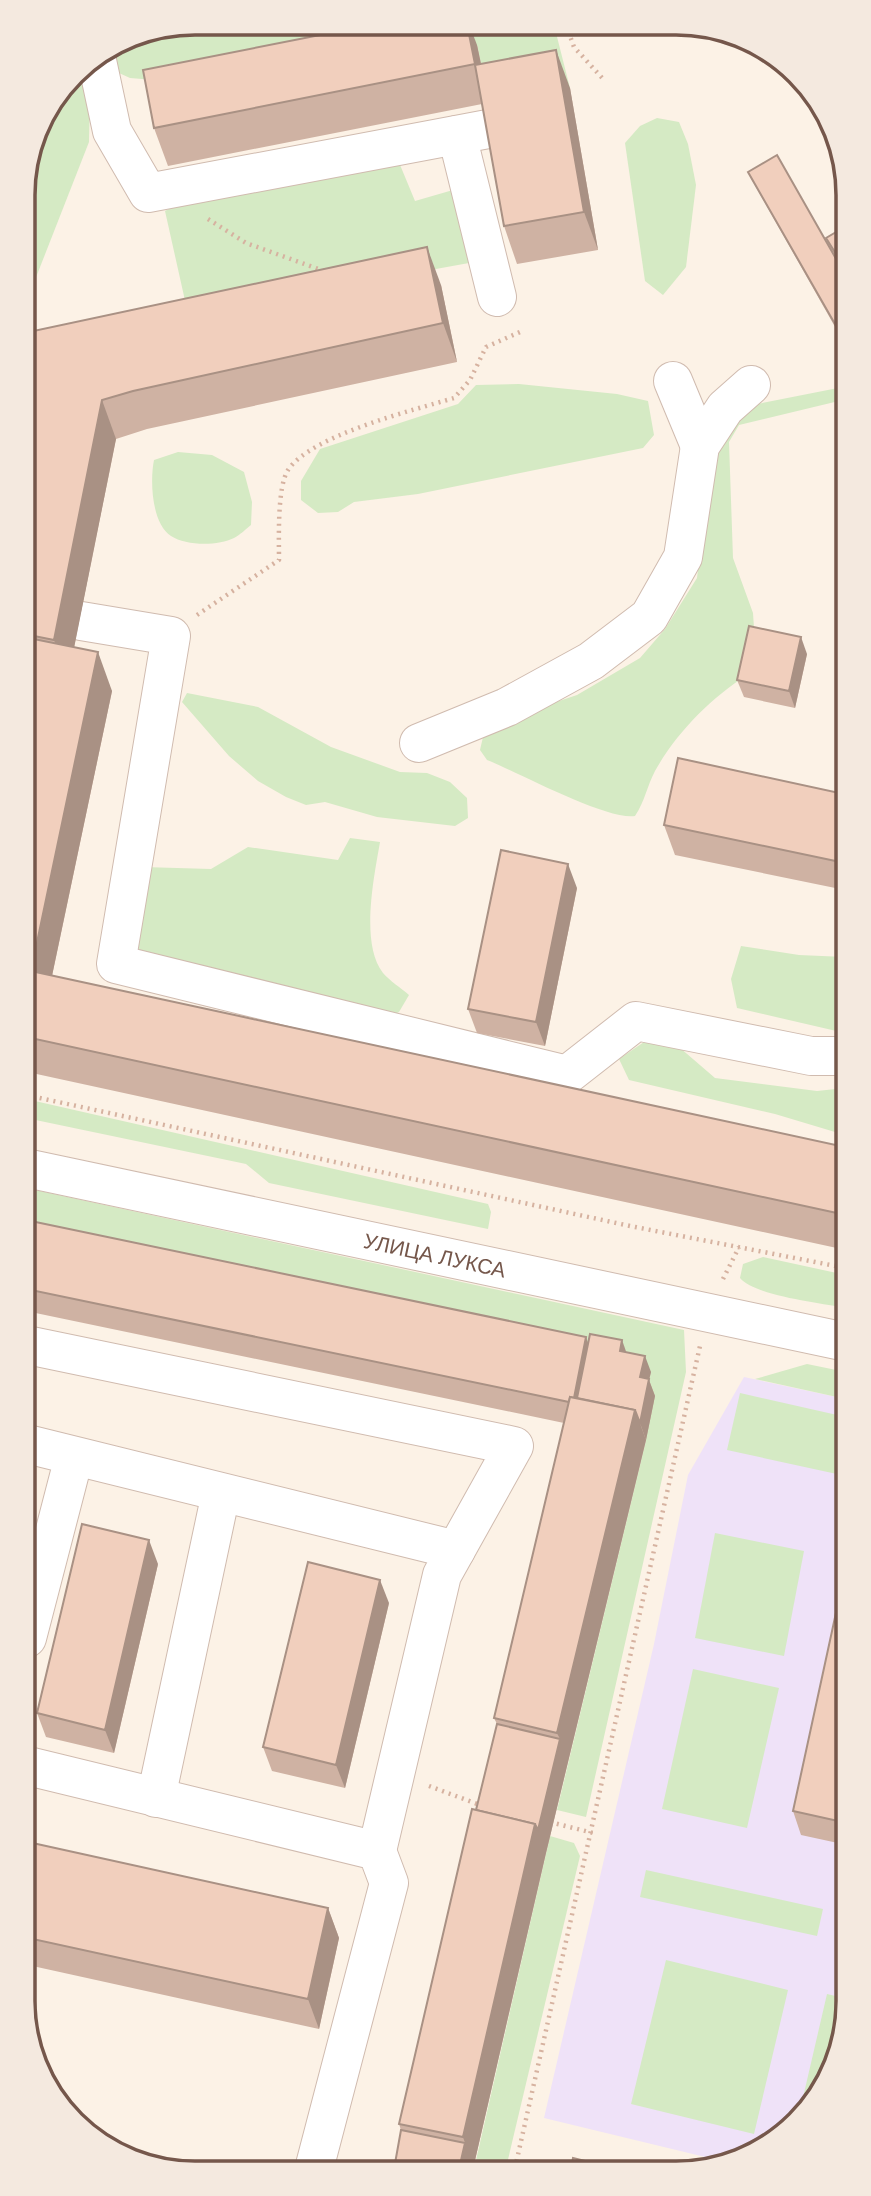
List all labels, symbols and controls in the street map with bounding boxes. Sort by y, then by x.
street label: УЛИЦА ЛУКСА [362,1228,508,1281]

